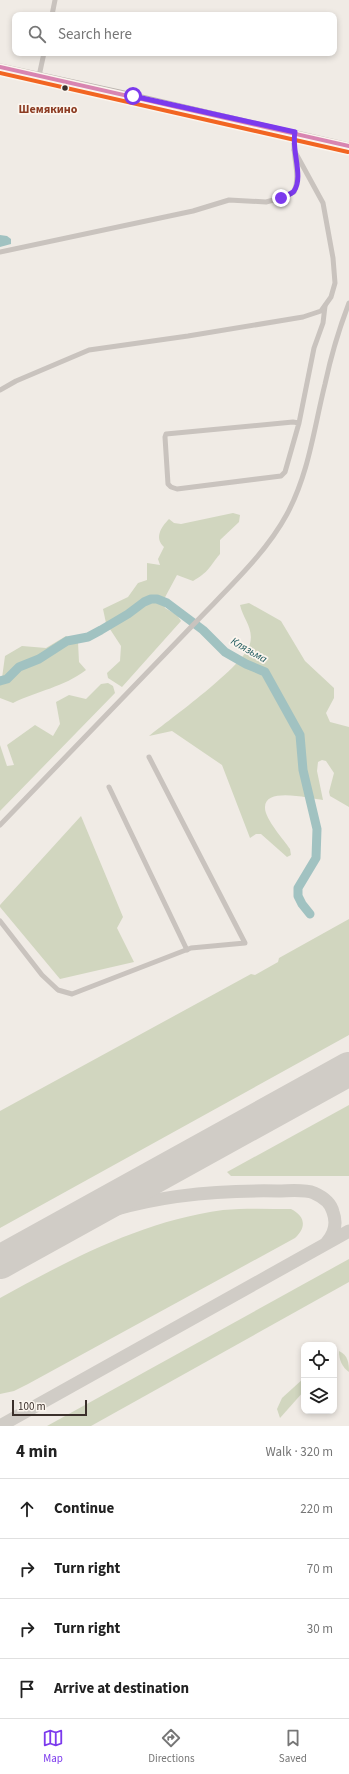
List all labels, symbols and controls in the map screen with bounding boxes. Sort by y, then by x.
search box [12,12,337,56]
icon: search [26,23,48,45]
text: Search here [58,24,132,45]
unlabelled marker [60,83,70,93]
route start [124,87,142,105]
district label: Шемякино [19,101,78,118]
route end [272,189,290,207]
water label: Клязьма [228,634,270,666]
map controls [301,1342,337,1414]
button: locate [301,1342,337,1378]
button: layers [301,1378,337,1414]
scale bar [12,1398,87,1417]
text: 100 m [18,1399,46,1414]
text: 4 min [16,1440,57,1464]
text: Walk · 320 m [265,1443,333,1461]
icon: ahead [16,1498,38,1520]
text: Continue [54,1498,114,1519]
text: 220 m [300,1500,333,1518]
icon: right [16,1558,38,1580]
text: Turn right [54,1558,120,1579]
text: 70 m [307,1560,333,1578]
icon: right [16,1618,38,1640]
text: Turn right [54,1618,120,1639]
text: 30 m [307,1620,333,1638]
icon: arrive [16,1678,38,1700]
text: Arrive at destination [54,1678,189,1699]
tab: Map [42,1727,64,1766]
tab: Directions [148,1727,195,1766]
tab: Saved [279,1727,307,1766]

